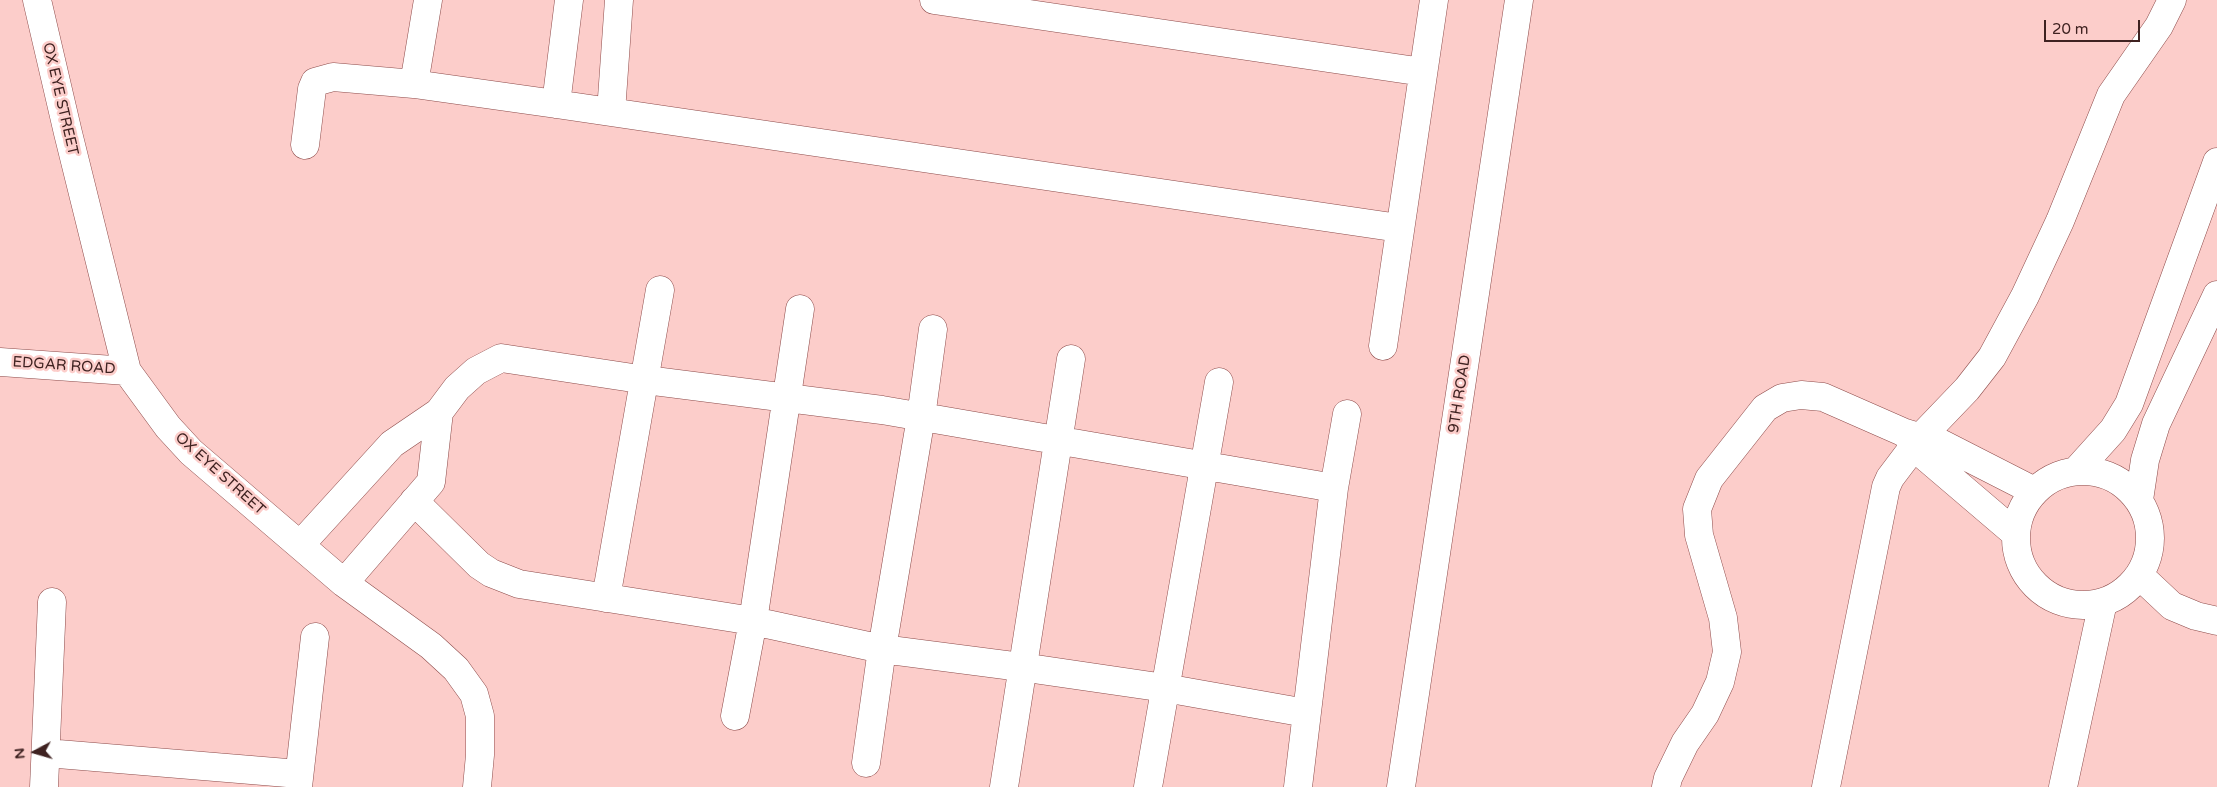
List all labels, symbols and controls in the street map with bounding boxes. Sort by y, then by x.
scale bar [2047,10,2143,42]
text: 20 m [2052,20,2089,38]
street label: OX EYE STREET [38,41,82,157]
street label: EDGAR ROAD [12,353,116,379]
street label: 9TH ROAD [1445,354,1475,434]
street label: OX EYE STREET [171,429,269,519]
north arrow [10,727,60,777]
text: N [11,747,29,760]

